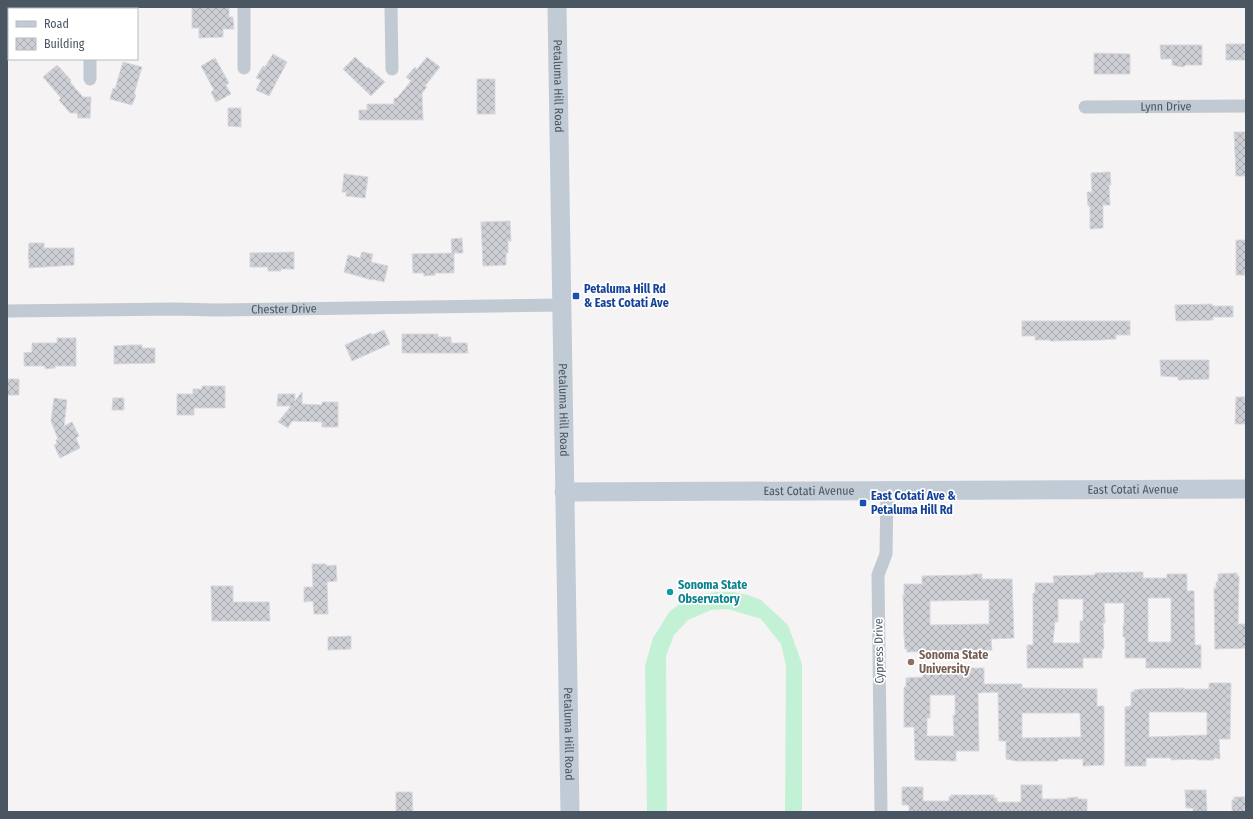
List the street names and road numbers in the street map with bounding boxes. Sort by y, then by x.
street label: Petaluma Hill Road [551,39,566,133]
street label: Lynn Drive [1141,99,1192,114]
street label: Chester Drive [251,302,317,316]
street label: Petaluma Hill Road [556,363,571,457]
street label: East Cotati Avenue [1087,482,1179,497]
street label: East Cotati Avenue [763,484,855,498]
street label: Cypress Drive [871,618,887,684]
street label: Petaluma Hill Road [561,687,576,781]

